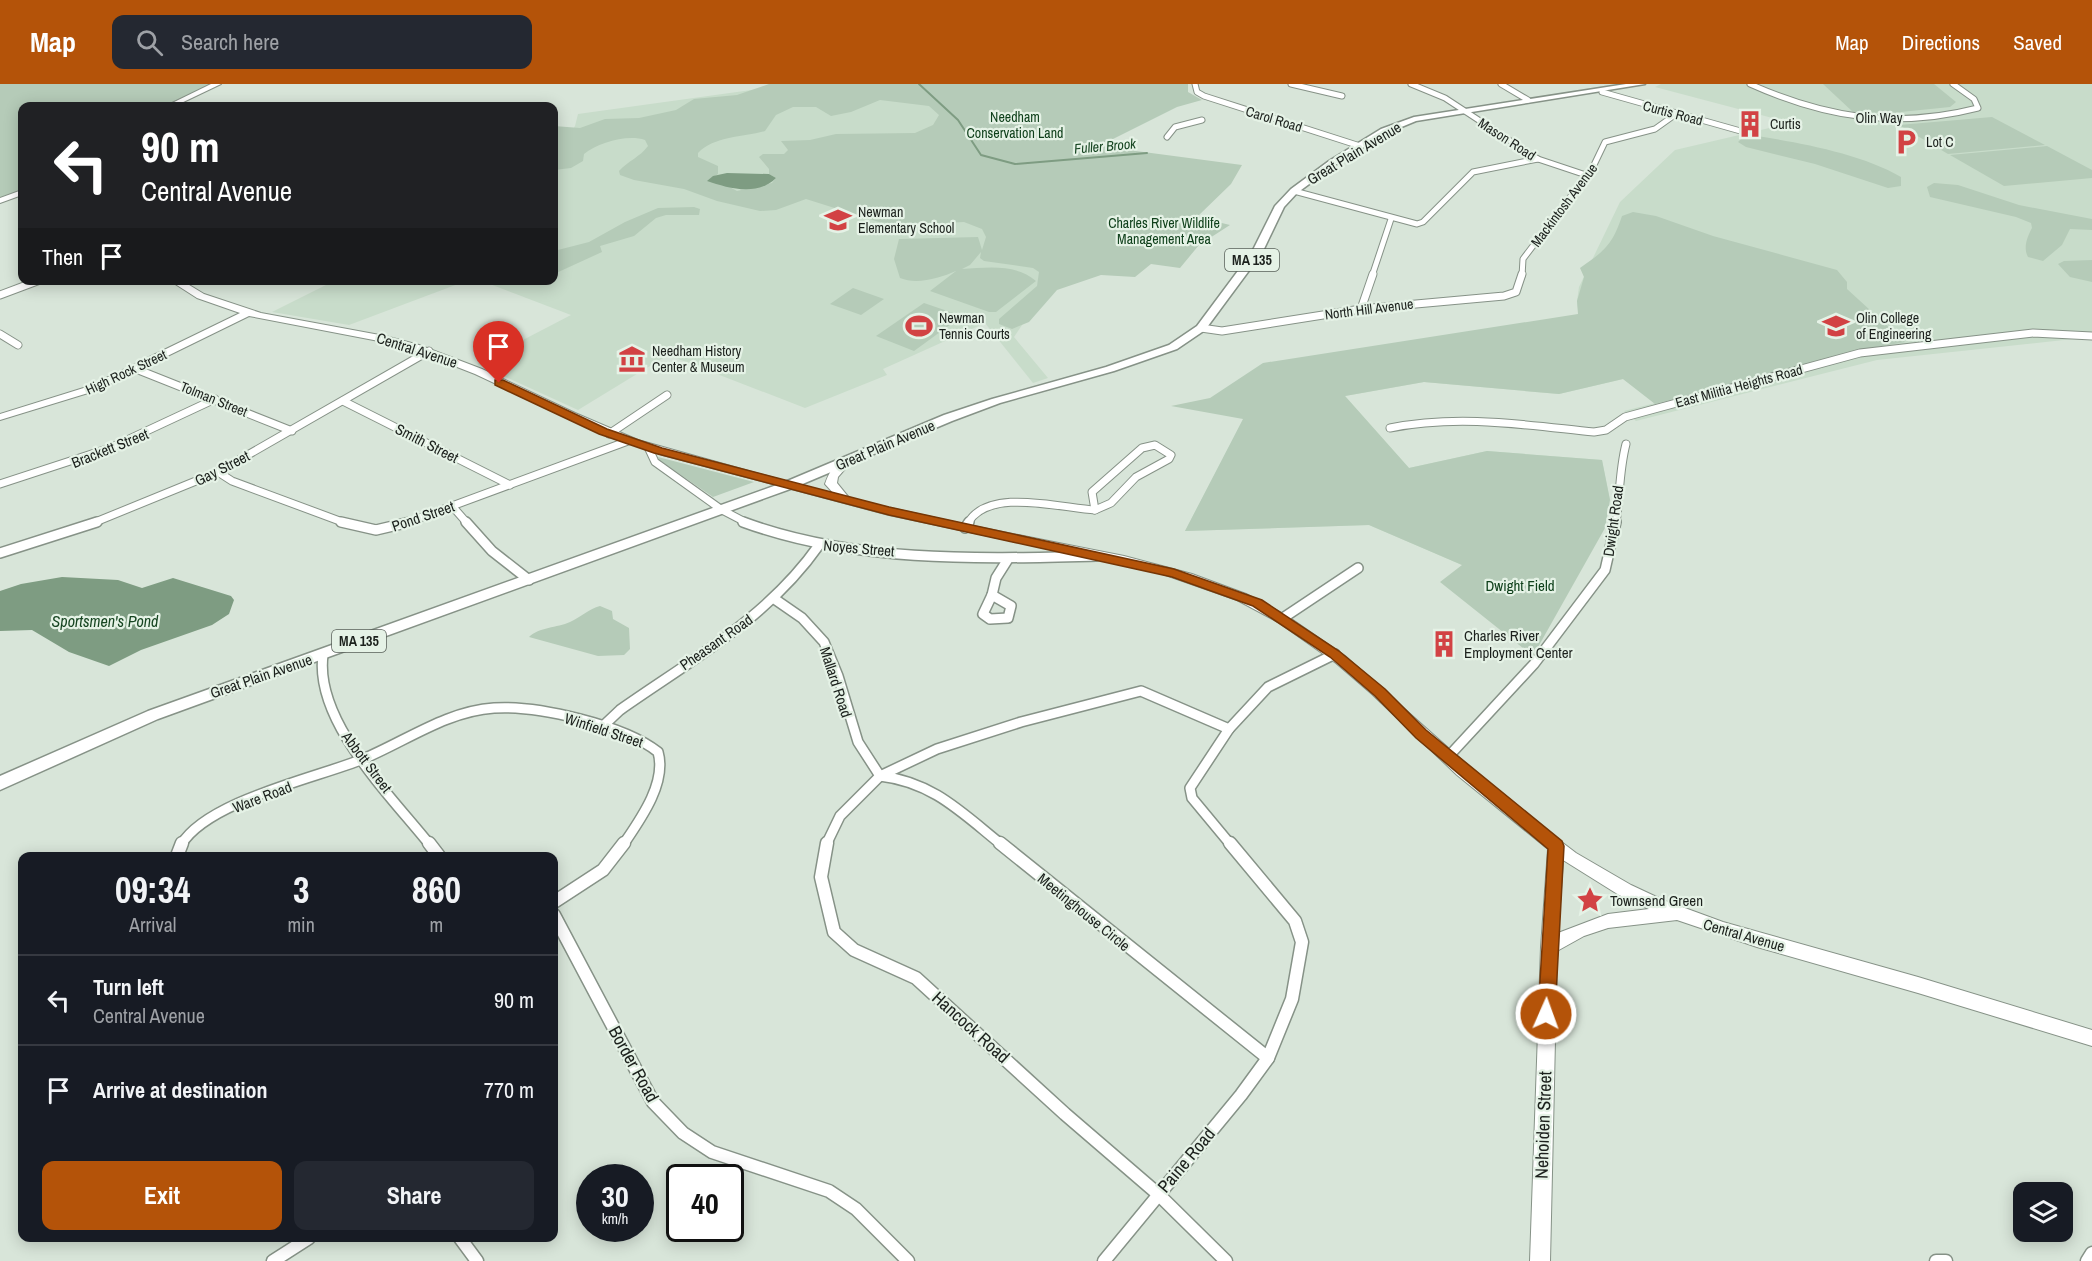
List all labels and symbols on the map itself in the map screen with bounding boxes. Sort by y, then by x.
street label: Curtis Road [1641,96,1705,130]
street label: Carol Road [1244,102,1304,136]
park label: Needham Conservation Land [966,108,1064,142]
building icon: Curtis [1735,109,1765,139]
street label: Olin Way [1856,109,1903,127]
street label: Mason Road [1475,114,1539,164]
place label: Curtis [1770,115,1801,133]
street label: Great Plain Avenue [1303,117,1405,189]
parking icon: Lot C [1891,127,1921,157]
place label: Lot C [1926,133,1953,151]
water label: Fuller Brook [1073,134,1138,158]
street label: Mackintosh Avenue [1527,160,1601,250]
place label: Newman Elementary School [858,203,954,237]
school or university icon: Newman Elementary School [823,205,853,235]
park label: Charles River Wildlife Management Area [1108,214,1220,248]
road number: MA 135 [1225,249,1279,271]
street label: North Hill Avenue [1324,295,1414,323]
place label: Newman Tennis Courts [939,309,1010,343]
place label: Olin College of Engineering [1856,309,1932,343]
sports icon: Newman Tennis Courts [904,311,934,341]
school or university icon: Olin College of Engineering [1821,311,1851,341]
pin [473,321,524,383]
street label: Central Avenue [374,327,460,373]
place label: Needham History Center & Museum [652,342,745,376]
museum icon: Needham History Center & Museum [617,344,647,374]
street label: High Rock Street [83,345,169,399]
street label: East Militia Heights Road [1673,360,1805,412]
street label: Tolman Street [178,377,250,421]
street label: Great Plain Avenue [832,414,938,475]
street label: Smith Street [392,418,463,468]
street label: Brackett Street [68,423,152,473]
street label: Gay Street [191,445,253,491]
street label: Dwight Road [1598,484,1628,558]
street label: Pond Street [389,495,458,537]
street label: Noyes Street [823,534,896,562]
park label: Dwight Field [1485,575,1555,596]
street label: Pheasant Road [675,609,757,675]
water label: Sportsmen's Pond [52,610,159,632]
place label: Charles River Employment Center [1464,625,1573,663]
building icon: Charles River Employment Center [1429,629,1459,659]
road number: MA 135 [332,630,386,652]
street label: Mallard Road [815,644,857,720]
street label: Great Plain Avenue [207,649,315,703]
street label: Winfield Street [562,707,646,753]
street label: Abbott Street [336,726,397,797]
street label: Ware Road [229,776,295,818]
street label: Meetinghouse Circle [1033,868,1135,956]
place icon: Townsend Green [1575,885,1605,915]
place label: Townsend Green [1610,890,1703,911]
street label: Central Avenue [1701,913,1787,957]
position arrow [1514,982,1578,1046]
street label: Hancock Road [927,985,1015,1069]
street label: Border Road [603,1021,665,1107]
street label: Nehoiden Street [1529,1071,1557,1179]
street label: Paine Road [1151,1122,1221,1198]
speed limit sign: 40 [666,1164,744,1242]

